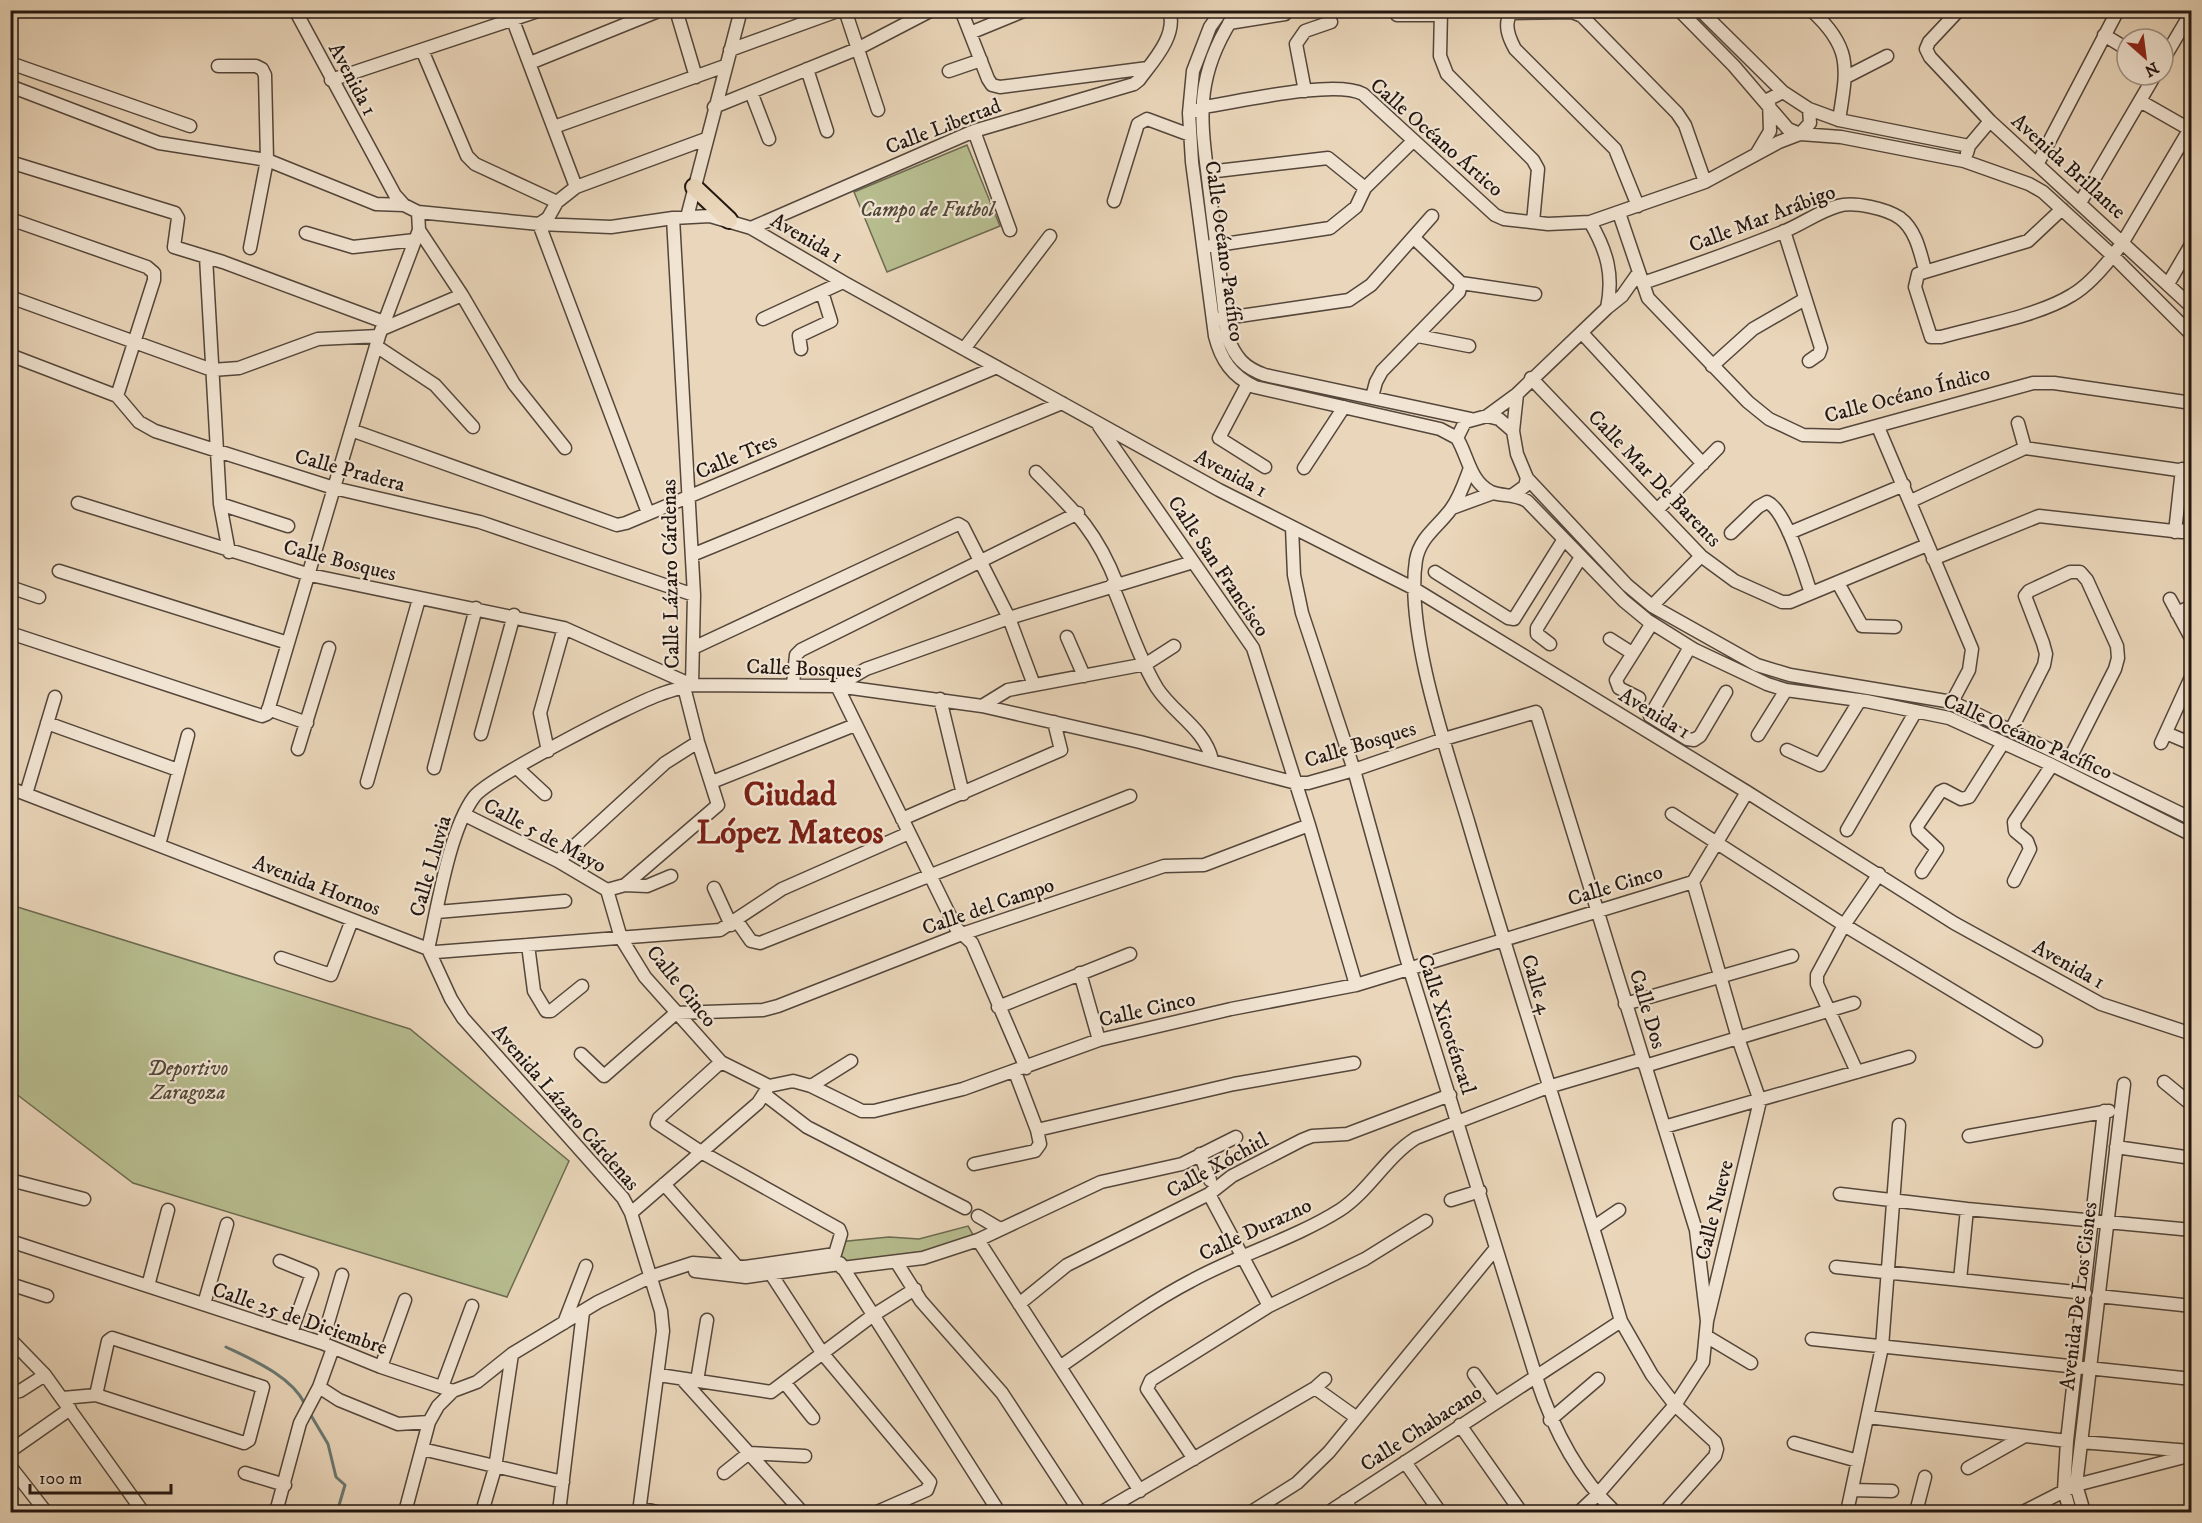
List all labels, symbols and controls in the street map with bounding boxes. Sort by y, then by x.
north arrow [2115,27,2175,87]
street label: Avenida 1 [322,39,382,120]
text: N [2141,57,2162,81]
street label: Calle Océano Ártico [1364,71,1510,203]
street label: Calle Libertad [882,93,1005,161]
street label: Avenida Brillante [2006,108,2131,225]
street label: Calle Océano Pacífico [1198,159,1250,343]
street label: Calle Mar Arábigo [1685,179,1839,259]
park label: Campo de Futbol [860,197,997,223]
street label: Avenida 1 [766,208,847,270]
street label: Calle Océano Índico [1821,358,1993,430]
street label: Calle Mar De Barents [1582,404,1727,553]
street label: Calle Tres [692,428,781,486]
street label: Calle Pradera [292,444,408,498]
street label: Avenida 1 [1190,444,1271,504]
street label: Calle Lázaro Cárdenas [656,479,686,669]
street label: Calle San Francisco [1161,491,1275,642]
street label: Calle Bosques [281,534,399,588]
street label: Calle Bosques [746,654,862,684]
street label: Avenida 1 [1614,682,1695,745]
street label: Calle Océano Pacífico [1939,688,2116,786]
street label: Calle Bosques [1301,716,1419,774]
district label: Ciudad López Mateos [697,775,883,854]
street label: Calle 5 de Mayo [479,793,610,879]
street label: Calle Lluvia [404,813,458,920]
street label: Avenida Hornos [249,850,384,922]
street label: Calle Cinco [1565,859,1666,913]
street label: Calle del Campo [919,872,1058,942]
street label: Avenida 1 [2028,934,2109,995]
street label: Calle Cinco [640,940,722,1033]
street label: Calle Xicoténcatl [1411,951,1481,1098]
street label: Calle 4 [1515,951,1558,1018]
street label: Calle Dos [1623,967,1671,1052]
street label: Calle Cinco [1097,986,1198,1034]
street label: Avenida Lázaro Cárdenas [486,1019,645,1196]
park label: Deportivo Zaragoza [148,1056,229,1106]
street label: Calle Xóchitl [1162,1127,1273,1204]
street label: Calle Nueve [1690,1157,1740,1263]
street label: Calle Durazno [1195,1192,1316,1267]
street label: Avenida De Los Cisnes [2055,1200,2103,1392]
street label: Calle 25 de Diciembre [209,1277,391,1361]
street label: Calle Chabacano [1356,1380,1487,1478]
scale bar [30,1457,171,1495]
text: 100 m [39,1468,82,1490]

